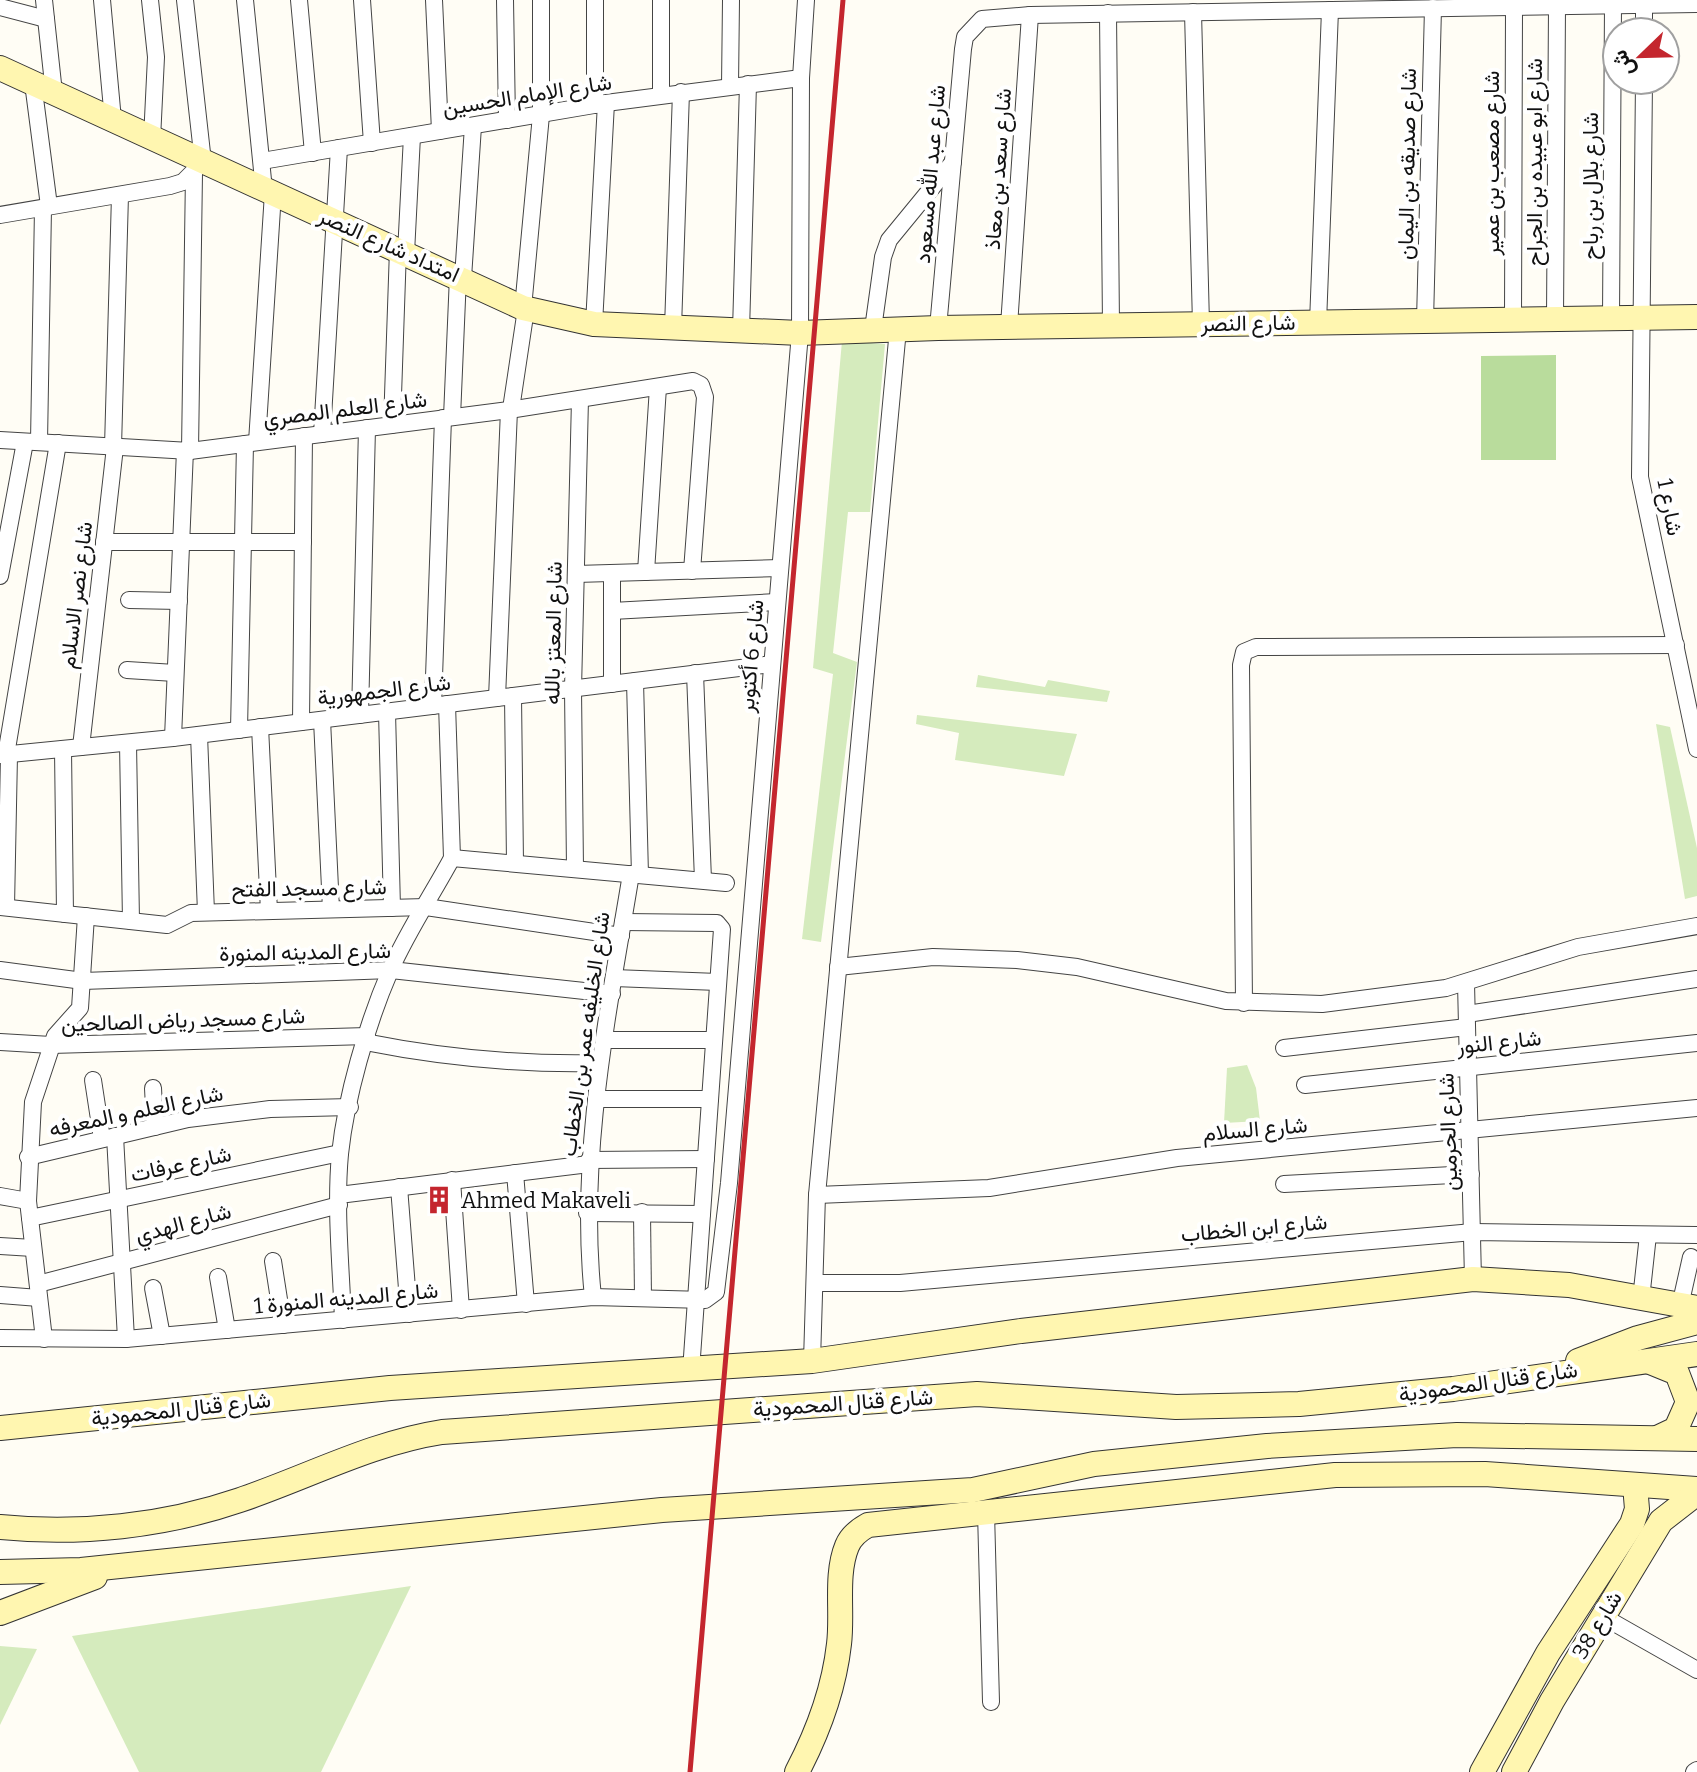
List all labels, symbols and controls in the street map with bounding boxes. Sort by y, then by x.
north arrow [1601,16,1681,96]
text: ش [1605,46,1641,81]
street label: شارع ابو عبيده بن الجراح [1521,58,1549,266]
street label: شارع الإمام الحسين [441,68,614,123]
street label: شارع صديقه بن اليمان [1392,68,1423,260]
street label: شارع مصعب بن عمير [1478,71,1506,256]
street label: شارع عبد الله مسعود [909,84,952,265]
street label: شارع سعد بن معاذ [979,87,1018,251]
street label: شارع بلال بن رباح [1577,112,1605,260]
street label: امتداد شارع النصر [313,201,464,289]
street label: شارع النصر [1199,309,1296,338]
street label: شارع العلم المصري [261,386,429,437]
street label: شارع 1 [1650,476,1689,538]
street label: شارع نصر الاسلام [54,520,99,670]
street label: شارع المعتز بالله [538,561,569,705]
street label: شارع 6 أكتوبر [733,598,770,715]
street label: شارع الجمهورية [316,668,452,713]
street label: شارع مسجد الفتح [231,873,387,904]
street label: شارع الخليفه عمر بن الخطاب [554,910,617,1158]
street label: شارع المدينه المنورة [219,937,391,968]
street label: شارع مسجد رياض الصالحين [61,1002,305,1039]
street label: شارع النور [1454,1024,1543,1061]
street label: شارع الحرمين [1432,1072,1465,1192]
street label: شارع العلم و المعرفه [46,1079,226,1144]
street label: شارع السلام [1202,1111,1309,1148]
street label: شارع عرفات [128,1140,234,1189]
building icon: Ahmed Makaveli [424,1185,454,1215]
place label: Ahmed Makaveli [461,1187,632,1214]
street label: شارع الهدي [132,1197,235,1254]
street label: شارع ابن الخطاب [1180,1208,1328,1249]
street label: شارع المدينه المنورة 1 [253,1276,439,1321]
street label: شارع قنال المحمودية [1397,1356,1579,1409]
street label: شارع قنال المحمودية [752,1383,934,1424]
street label: شارع قنال المحمودية [90,1386,272,1433]
street label: شارع 38 [1566,1586,1629,1664]

